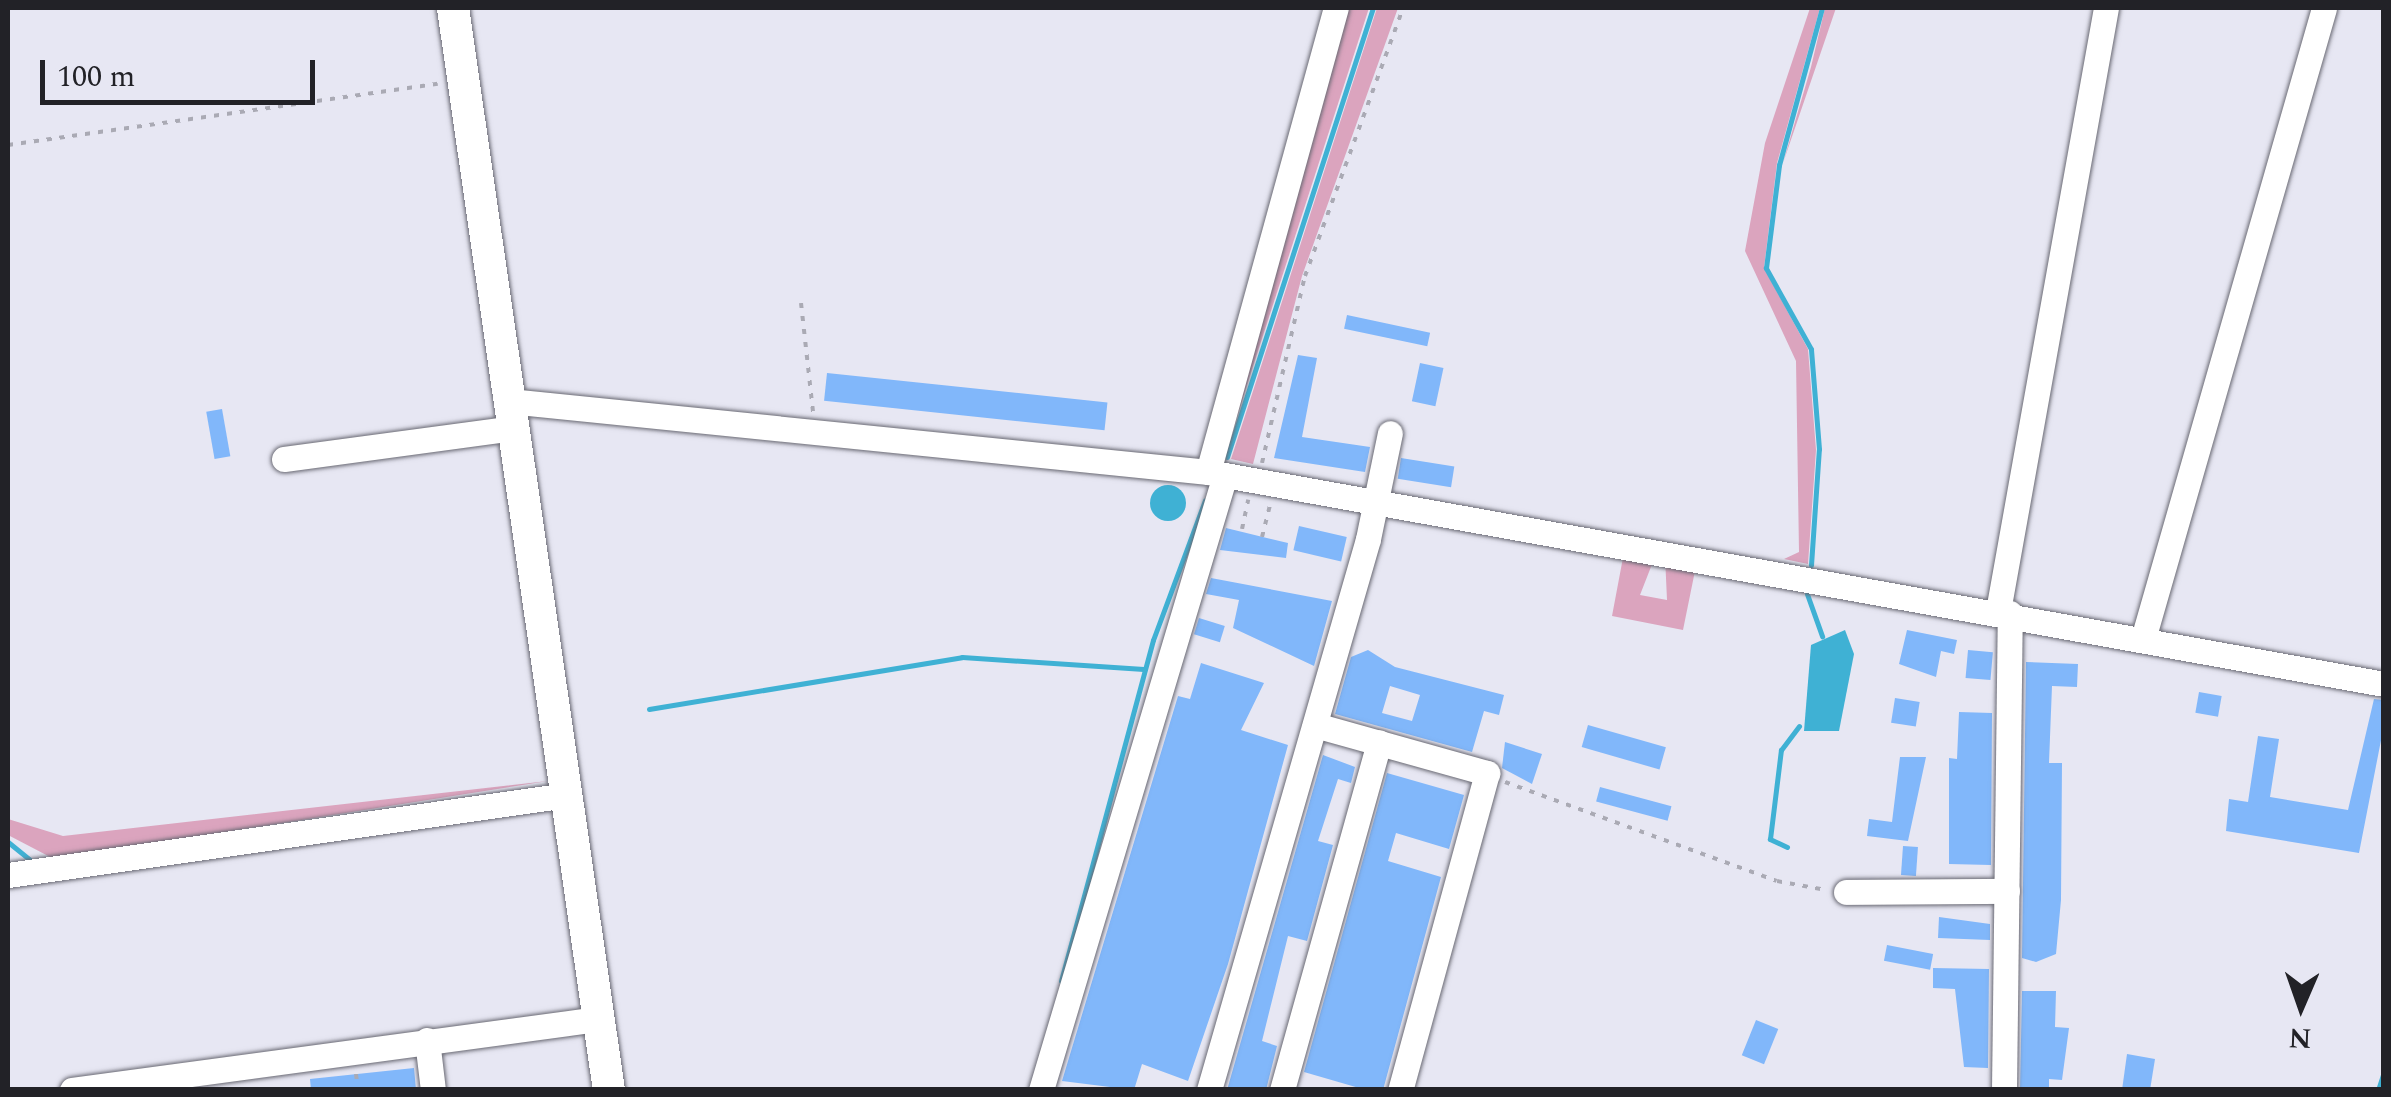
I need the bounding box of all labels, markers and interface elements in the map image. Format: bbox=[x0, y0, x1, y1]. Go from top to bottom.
scale bar bbox=[45, 40, 320, 102]
text: 100 m bbox=[57, 54, 135, 100]
north arrow bbox=[2251, 957, 2351, 1057]
text: N bbox=[2288, 1016, 2312, 1059]

